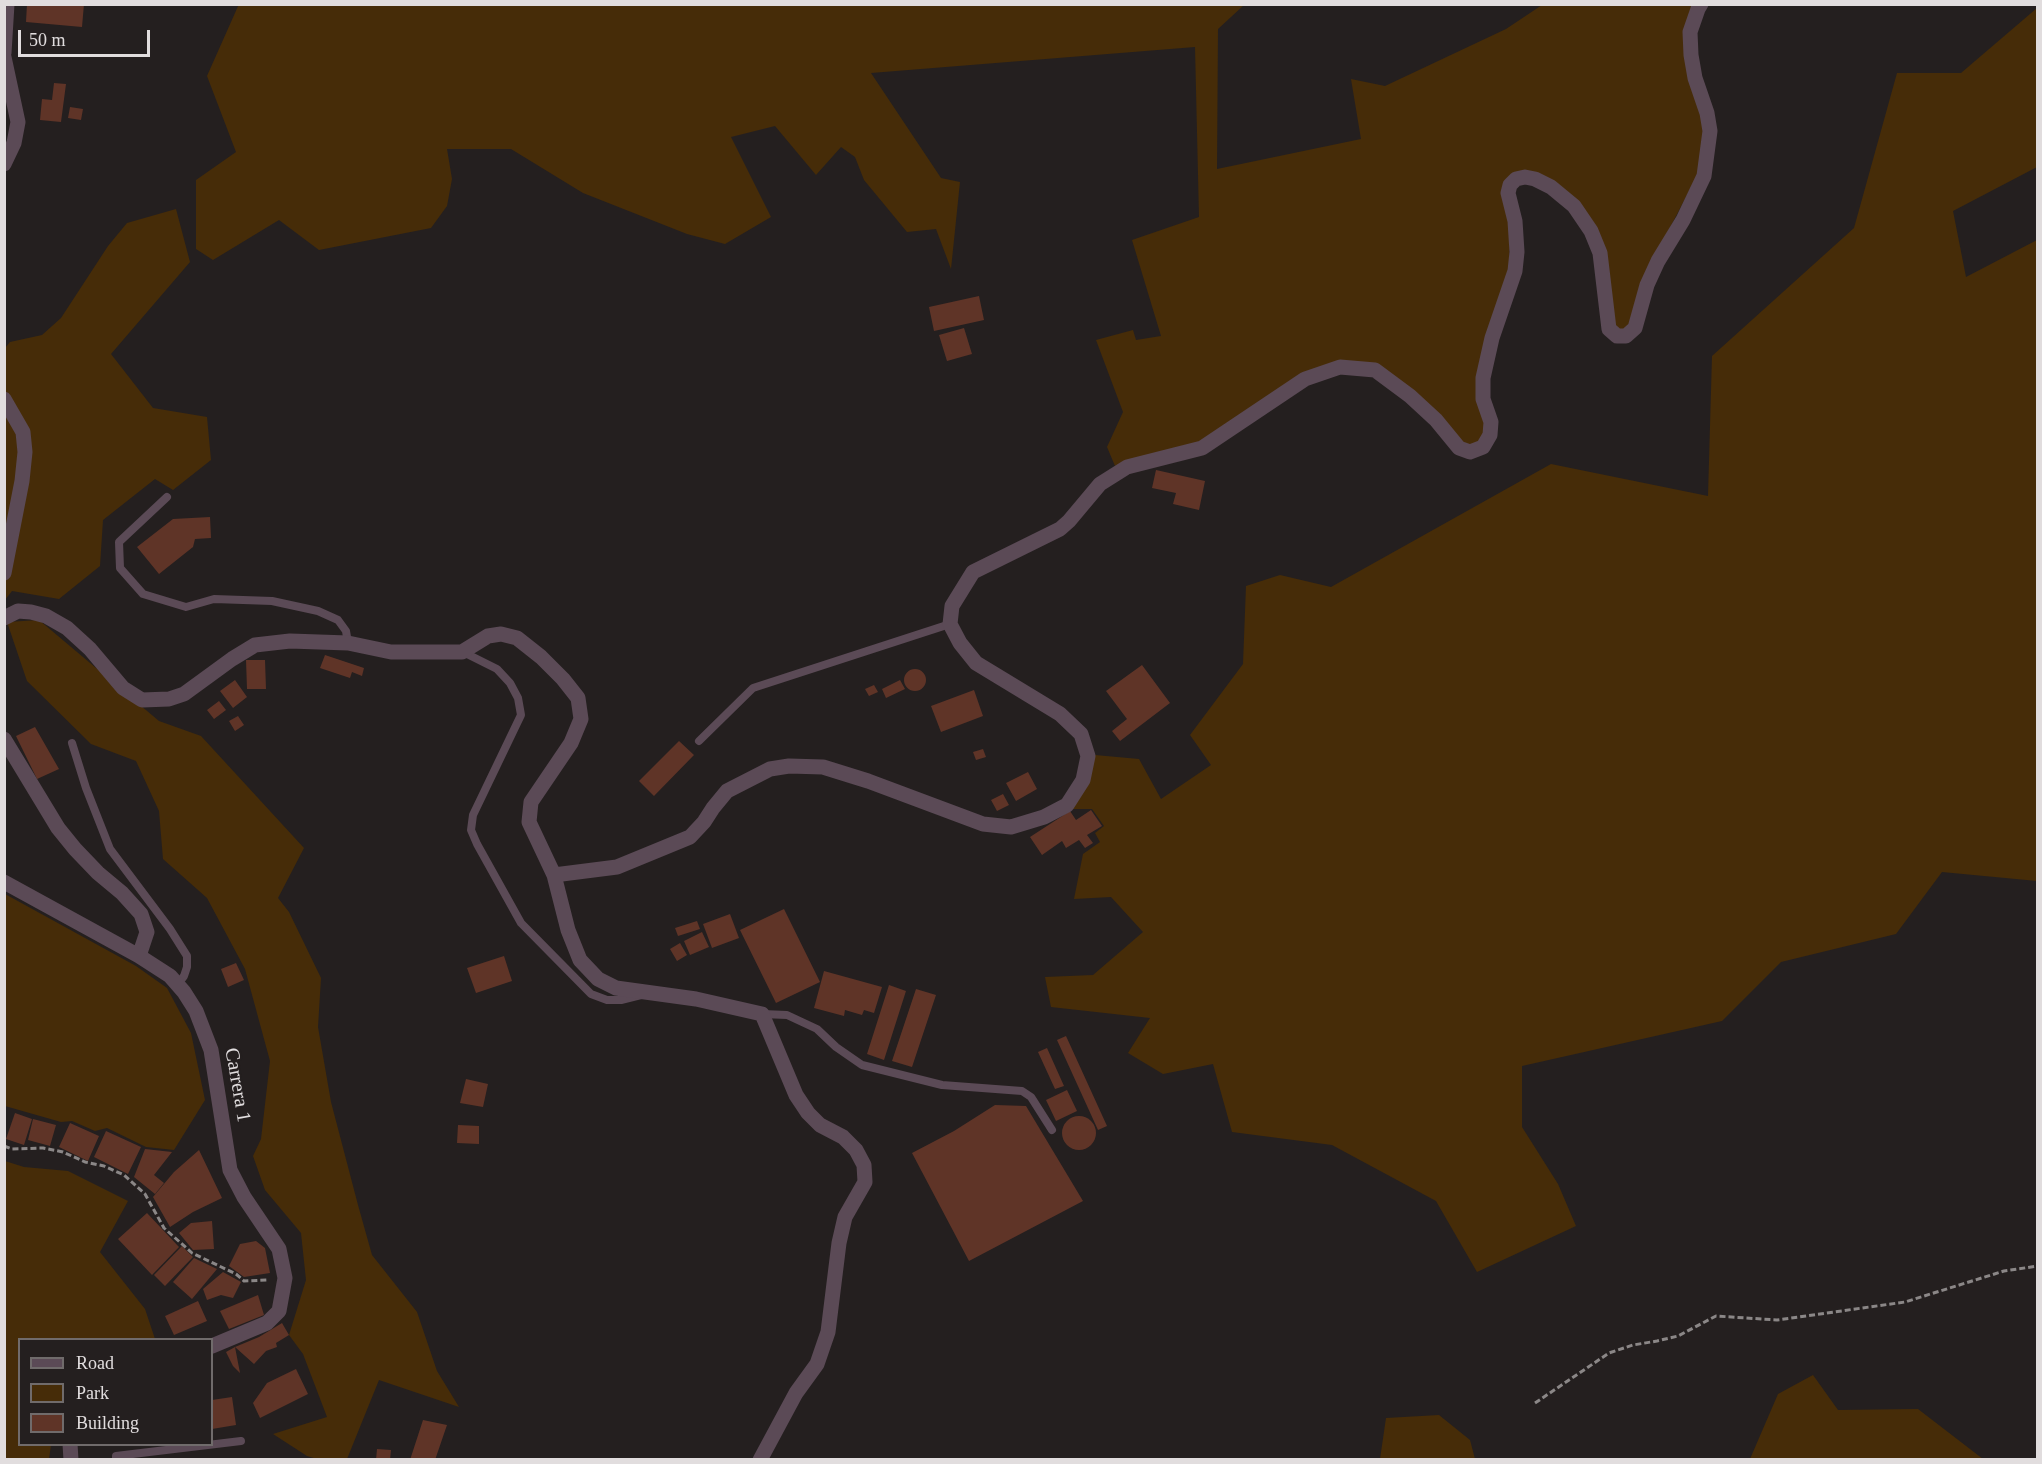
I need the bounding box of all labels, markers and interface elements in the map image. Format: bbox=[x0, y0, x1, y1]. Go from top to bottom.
scale bar bbox=[21, 18, 153, 56]
text: 50 m bbox=[29, 30, 66, 50]
street label: Carrera 1 bbox=[219, 1046, 255, 1124]
legend bbox=[18, 1338, 213, 1446]
text: Road bbox=[76, 1353, 114, 1373]
text: Park bbox=[76, 1383, 109, 1403]
text: Building bbox=[76, 1413, 139, 1433]

